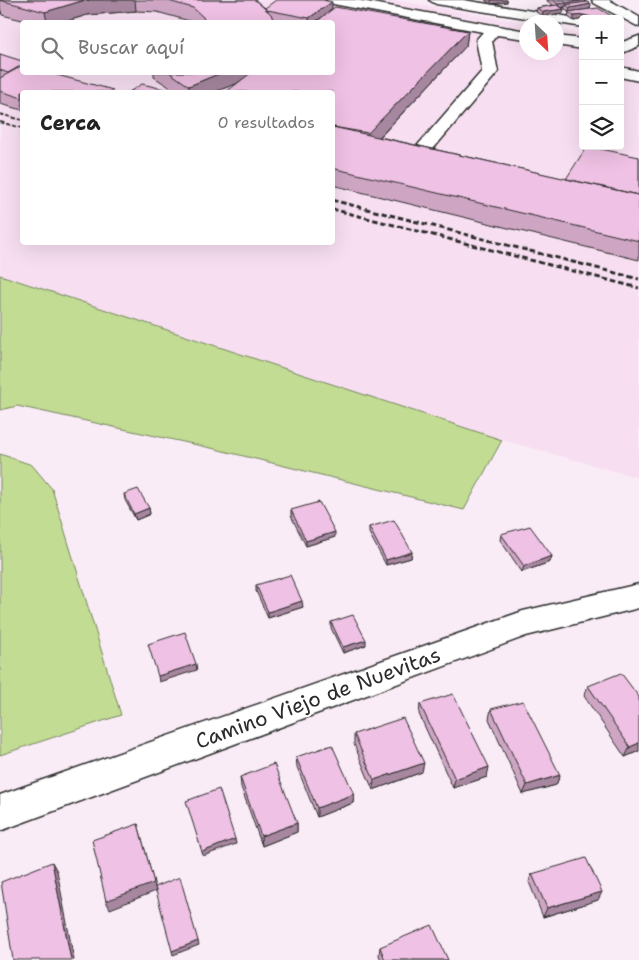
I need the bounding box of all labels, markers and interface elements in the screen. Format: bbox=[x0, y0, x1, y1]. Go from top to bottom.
north arrow bbox=[519, 15, 564, 60]
map controls bbox=[579, 15, 624, 150]
button: + bbox=[579, 15, 624, 60]
search box bbox=[20, 20, 335, 75]
icon: search bbox=[38, 34, 66, 62]
text: Buscar aquí bbox=[78, 35, 184, 60]
button: − bbox=[579, 60, 624, 105]
button: layers bbox=[579, 105, 624, 150]
text: Cerca bbox=[40, 109, 101, 137]
text: 0 resultados bbox=[217, 112, 315, 133]
street label: Camino Viejo de Nuevitas bbox=[191, 641, 445, 755]

